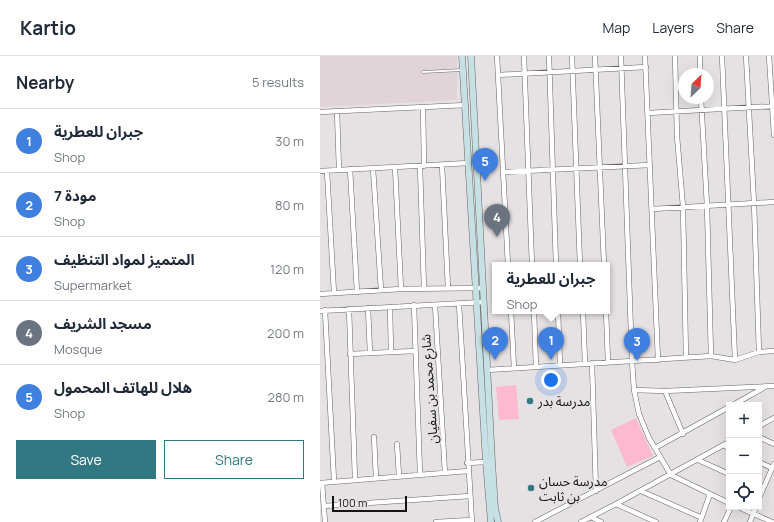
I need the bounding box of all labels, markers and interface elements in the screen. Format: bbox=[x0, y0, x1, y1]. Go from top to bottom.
text: Kartio bbox=[20, 15, 76, 41]
text: Map bbox=[602, 18, 630, 37]
text: Layers bbox=[652, 18, 694, 37]
text: Share bbox=[716, 18, 754, 37]
north arrow bbox=[678, 68, 714, 104]
text: Nearby bbox=[16, 71, 74, 94]
text: 5 results bbox=[252, 73, 304, 91]
text: جبران للعطرية bbox=[54, 121, 143, 142]
text: 1 bbox=[26, 132, 32, 150]
text: 30 m bbox=[275, 132, 304, 150]
text: Shop bbox=[54, 148, 85, 166]
pin: 5 bbox=[472, 148, 498, 181]
text: مودة 7 bbox=[54, 185, 96, 206]
text: 2 bbox=[25, 196, 33, 214]
text: 80 m bbox=[275, 196, 304, 214]
pin: 4 bbox=[484, 204, 510, 237]
text: Shop bbox=[54, 212, 85, 230]
text: المتميز لمواد التنظيف bbox=[54, 249, 195, 270]
text: 3 bbox=[25, 260, 33, 278]
text: 120 m bbox=[270, 260, 304, 278]
popup bbox=[492, 262, 610, 314]
text: جبران للعطرية bbox=[506, 268, 596, 289]
text: Supermarket bbox=[54, 276, 132, 294]
text: Shop bbox=[506, 295, 538, 313]
text: مسجد الشريف bbox=[54, 313, 152, 334]
text: 4 bbox=[25, 324, 33, 342]
text: 200 m bbox=[267, 324, 304, 342]
pin: 2 bbox=[482, 327, 508, 360]
pin: 1 bbox=[538, 327, 564, 360]
pin: 3 bbox=[624, 328, 650, 361]
street label: شارع محمد بن سفيان bbox=[416, 333, 444, 444]
text: Mosque bbox=[54, 340, 102, 358]
your location bbox=[541, 370, 561, 390]
text: هلال للهاتف المحمول bbox=[54, 377, 192, 398]
text: 5 bbox=[25, 388, 33, 406]
text: 280 m bbox=[267, 388, 304, 406]
place label: مدرسة بدر bbox=[537, 392, 591, 410]
marker: مدرسة بدر bbox=[525, 396, 535, 406]
map controls bbox=[726, 402, 762, 510]
button: + bbox=[726, 402, 762, 438]
text: Shop bbox=[54, 404, 85, 422]
button: − bbox=[726, 438, 762, 474]
button: Save bbox=[16, 440, 156, 479]
button: Share bbox=[164, 440, 304, 479]
place label: مدرسة حسان بن ثابت bbox=[539, 472, 608, 505]
button: locate bbox=[726, 474, 762, 510]
marker: مدرسة حسان بن ثابت bbox=[526, 483, 536, 493]
scale bar bbox=[332, 494, 407, 513]
text: 100 m bbox=[338, 495, 367, 510]

